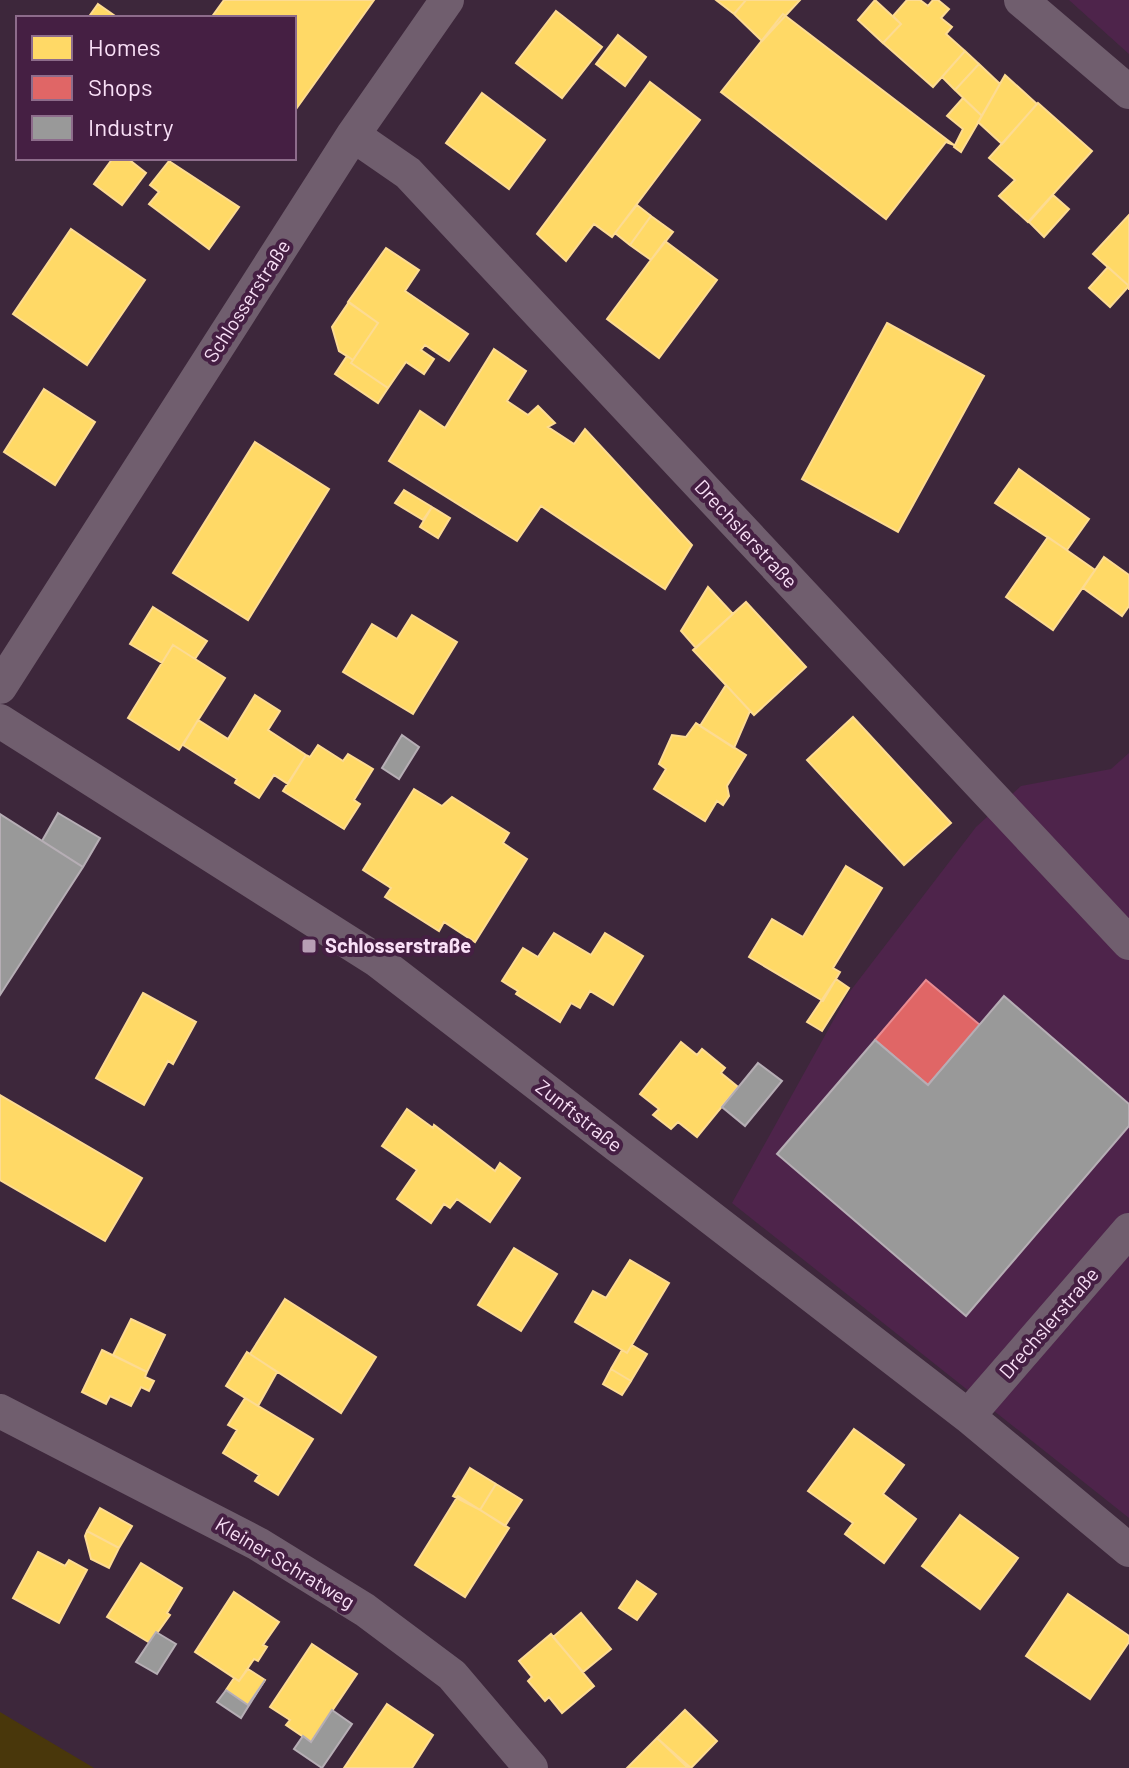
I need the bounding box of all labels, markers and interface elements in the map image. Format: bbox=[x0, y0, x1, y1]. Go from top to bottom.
legend bbox=[16, 16, 296, 160]
text: Homes bbox=[88, 32, 161, 61]
text: Shops bbox=[88, 72, 153, 101]
text: Industry bbox=[88, 112, 174, 141]
street label: Schlosserstraße bbox=[198, 235, 295, 366]
street label: Drechslerstraße bbox=[690, 474, 803, 593]
place label: Schlosserstraße bbox=[325, 933, 471, 957]
marker: Schlosserstraße bbox=[300, 937, 318, 955]
street label: Zunftstraße bbox=[532, 1074, 628, 1156]
street label: Drechslerstraße bbox=[993, 1262, 1103, 1383]
street label: Kleiner Schratweg bbox=[212, 1511, 359, 1613]

